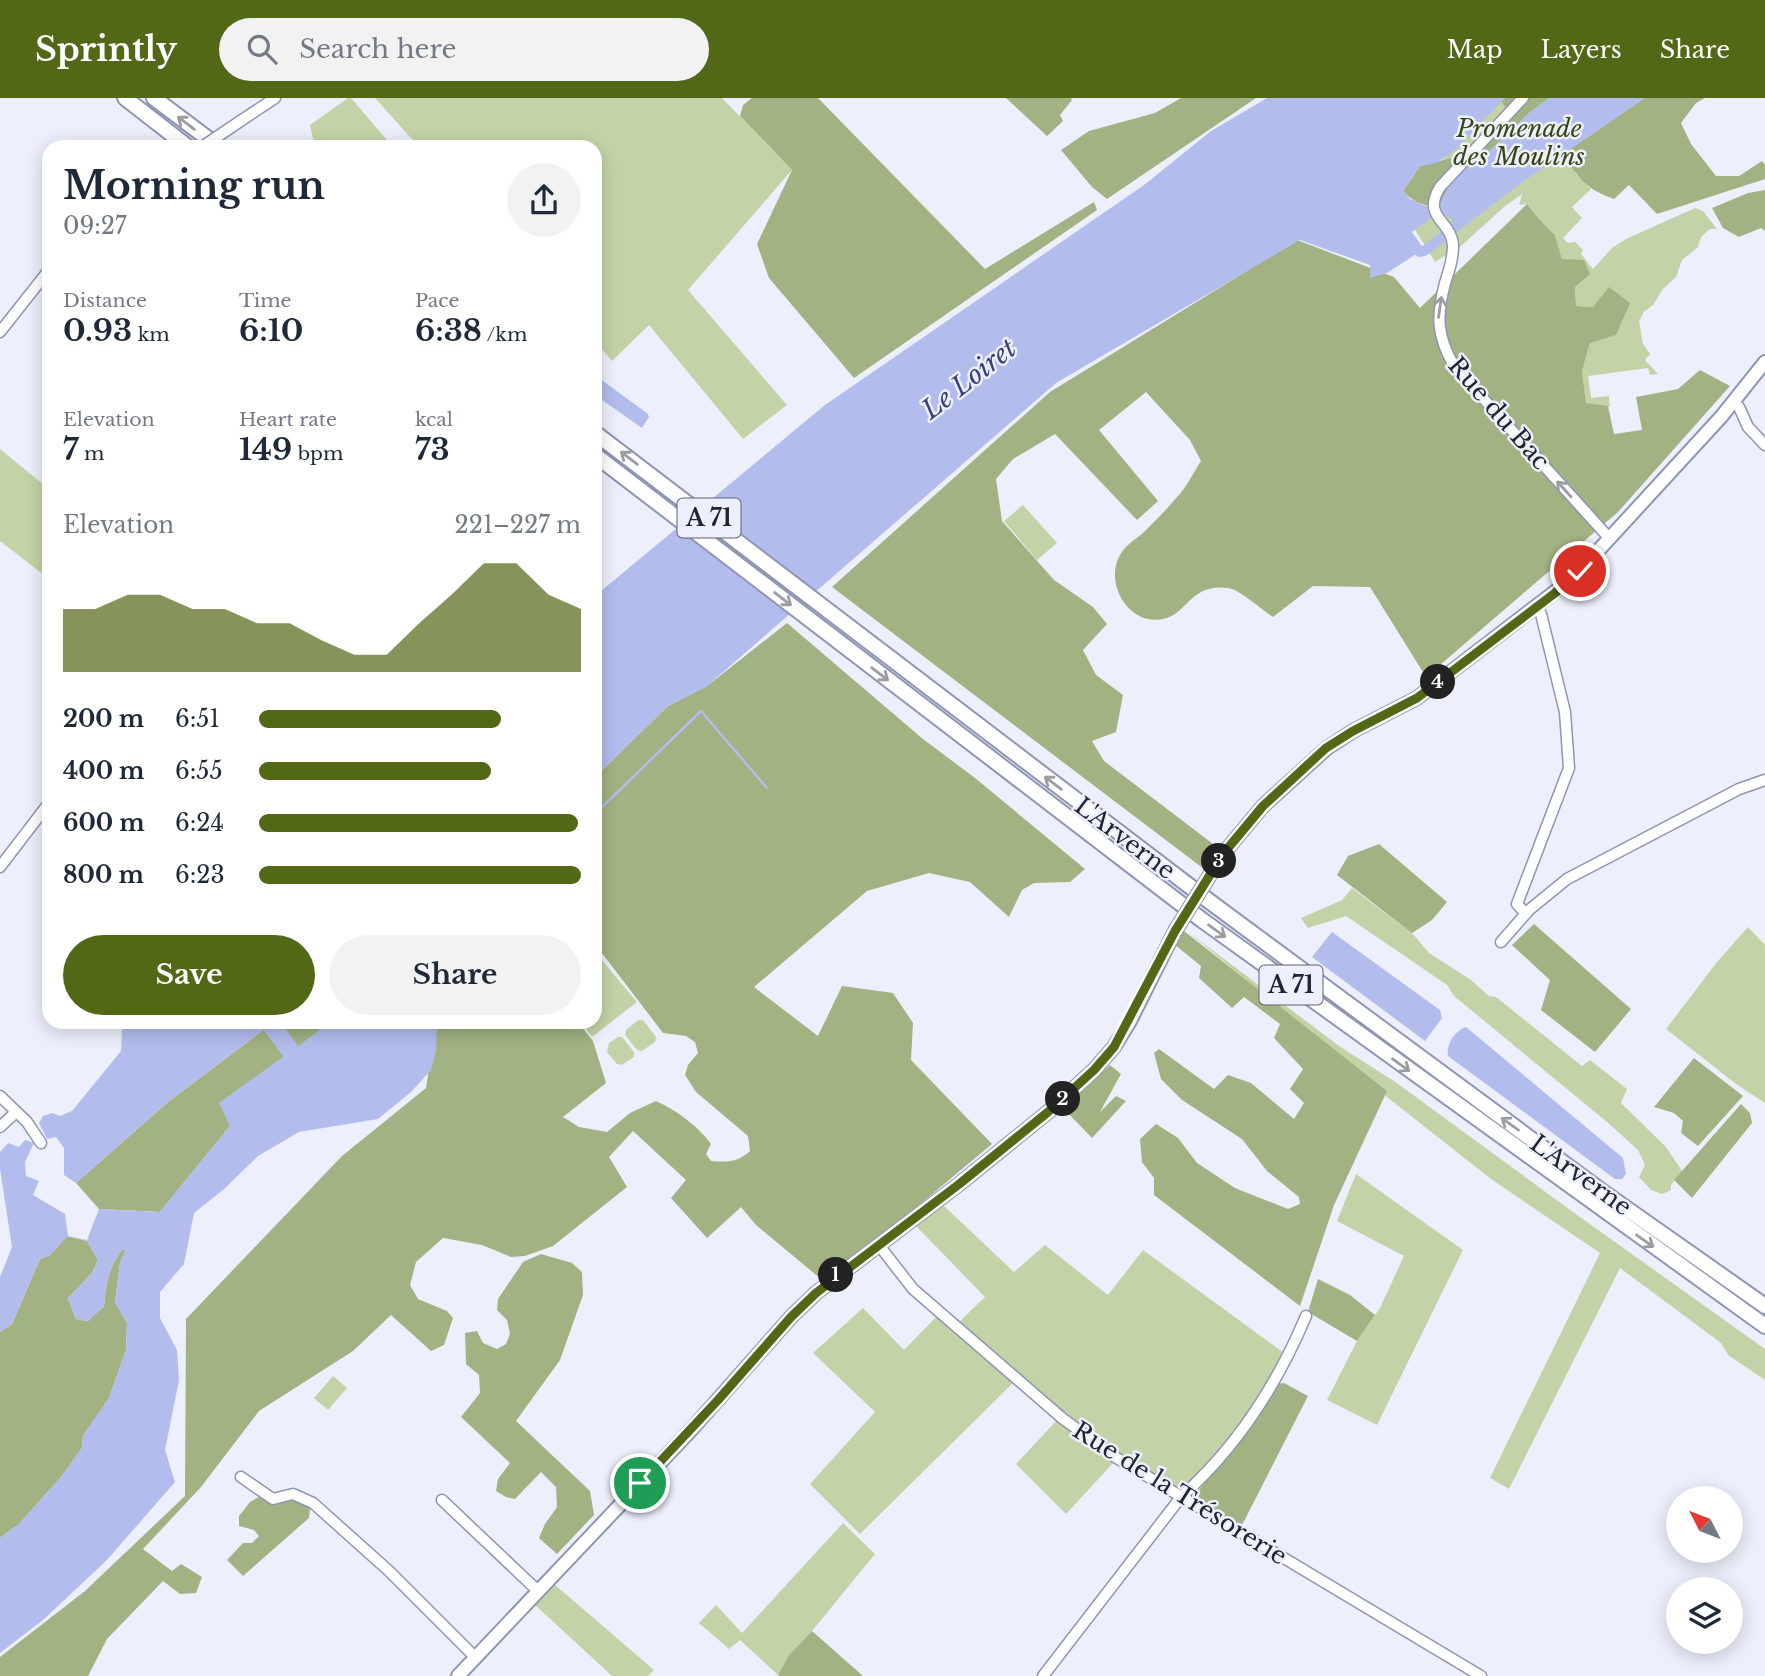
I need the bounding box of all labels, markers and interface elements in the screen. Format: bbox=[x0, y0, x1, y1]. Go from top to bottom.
search box bbox=[219, 18, 709, 81]
text: Sprintly bbox=[35, 29, 177, 70]
icon: search bbox=[243, 30, 281, 68]
text: Search here bbox=[299, 33, 456, 65]
text: Map bbox=[1447, 35, 1503, 64]
text: Layers bbox=[1541, 35, 1622, 64]
text: Share bbox=[1660, 35, 1730, 64]
park label: Promenade des Moulins bbox=[1453, 114, 1585, 171]
one-way arrow bbox=[177, 115, 196, 130]
text: Morning run bbox=[63, 162, 325, 209]
button: share bbox=[507, 163, 581, 237]
text: 09:27 bbox=[63, 212, 126, 240]
text: Distance bbox=[63, 289, 147, 312]
text: Time bbox=[239, 289, 291, 312]
text: Pace bbox=[415, 289, 459, 312]
one-way arrow bbox=[1434, 296, 1447, 319]
text: 0.93 bbox=[63, 312, 132, 349]
text: 6:10 bbox=[239, 312, 303, 349]
text: 6:38 bbox=[415, 312, 482, 349]
text: km bbox=[132, 323, 170, 346]
text: /km bbox=[482, 323, 527, 346]
water label: Le Loiret bbox=[915, 332, 1023, 426]
street label: Rue du Bac bbox=[1442, 351, 1556, 475]
text: Elevation bbox=[63, 408, 155, 431]
text: Heart rate bbox=[239, 408, 337, 431]
text: kcal bbox=[415, 408, 453, 431]
text: 7 bbox=[63, 431, 78, 468]
text: 149 bbox=[239, 431, 292, 468]
text: 73 bbox=[415, 431, 450, 468]
text: m bbox=[78, 442, 104, 465]
text: bpm bbox=[292, 442, 343, 465]
one-way arrow bbox=[620, 451, 639, 465]
one-way arrow bbox=[1556, 480, 1572, 498]
road number: A 71 bbox=[678, 498, 740, 538]
text: Elevation bbox=[63, 511, 174, 539]
text: 221–227 m bbox=[455, 511, 581, 539]
pin bbox=[1550, 541, 1610, 601]
icon: check bbox=[1561, 552, 1599, 590]
one-way arrow bbox=[774, 592, 792, 607]
pin: 4 bbox=[1420, 664, 1456, 700]
one-way arrow bbox=[870, 667, 889, 682]
text: 4 bbox=[1431, 670, 1444, 693]
text: 200 m bbox=[63, 705, 144, 733]
text: 6:51 bbox=[175, 705, 220, 733]
text: 400 m bbox=[63, 757, 145, 785]
text: 6:55 bbox=[175, 757, 222, 785]
one-way arrow bbox=[1043, 776, 1062, 791]
street label: L'Arverne bbox=[1069, 791, 1181, 885]
text: 600 m bbox=[63, 809, 145, 837]
text: 6:24 bbox=[175, 809, 224, 837]
pin: 3 bbox=[1202, 844, 1236, 878]
text: 3 bbox=[1212, 849, 1225, 872]
text: 800 m bbox=[63, 861, 144, 889]
text: 6:23 bbox=[175, 861, 225, 889]
one-way arrow bbox=[1207, 924, 1226, 938]
button: Save bbox=[63, 935, 315, 1015]
button: Share bbox=[329, 935, 581, 1015]
road number: A 71 bbox=[1260, 965, 1322, 1004]
one-way arrow bbox=[1391, 1057, 1410, 1072]
pin: 2 bbox=[1046, 1082, 1080, 1116]
text: 2 bbox=[1056, 1087, 1069, 1110]
one-way arrow bbox=[1501, 1117, 1520, 1131]
street label: L'Arverne bbox=[1525, 1129, 1637, 1221]
one-way arrow bbox=[1635, 1234, 1654, 1248]
pin: 1 bbox=[818, 1258, 854, 1292]
text: 1 bbox=[831, 1263, 840, 1286]
street label: Rue de la Trésorerie bbox=[1068, 1415, 1292, 1571]
pin bbox=[610, 1453, 670, 1513]
icon: arrive bbox=[621, 1464, 659, 1502]
north arrow bbox=[1666, 1486, 1743, 1563]
map controls bbox=[1666, 1486, 1743, 1654]
button: layers bbox=[1666, 1577, 1743, 1654]

